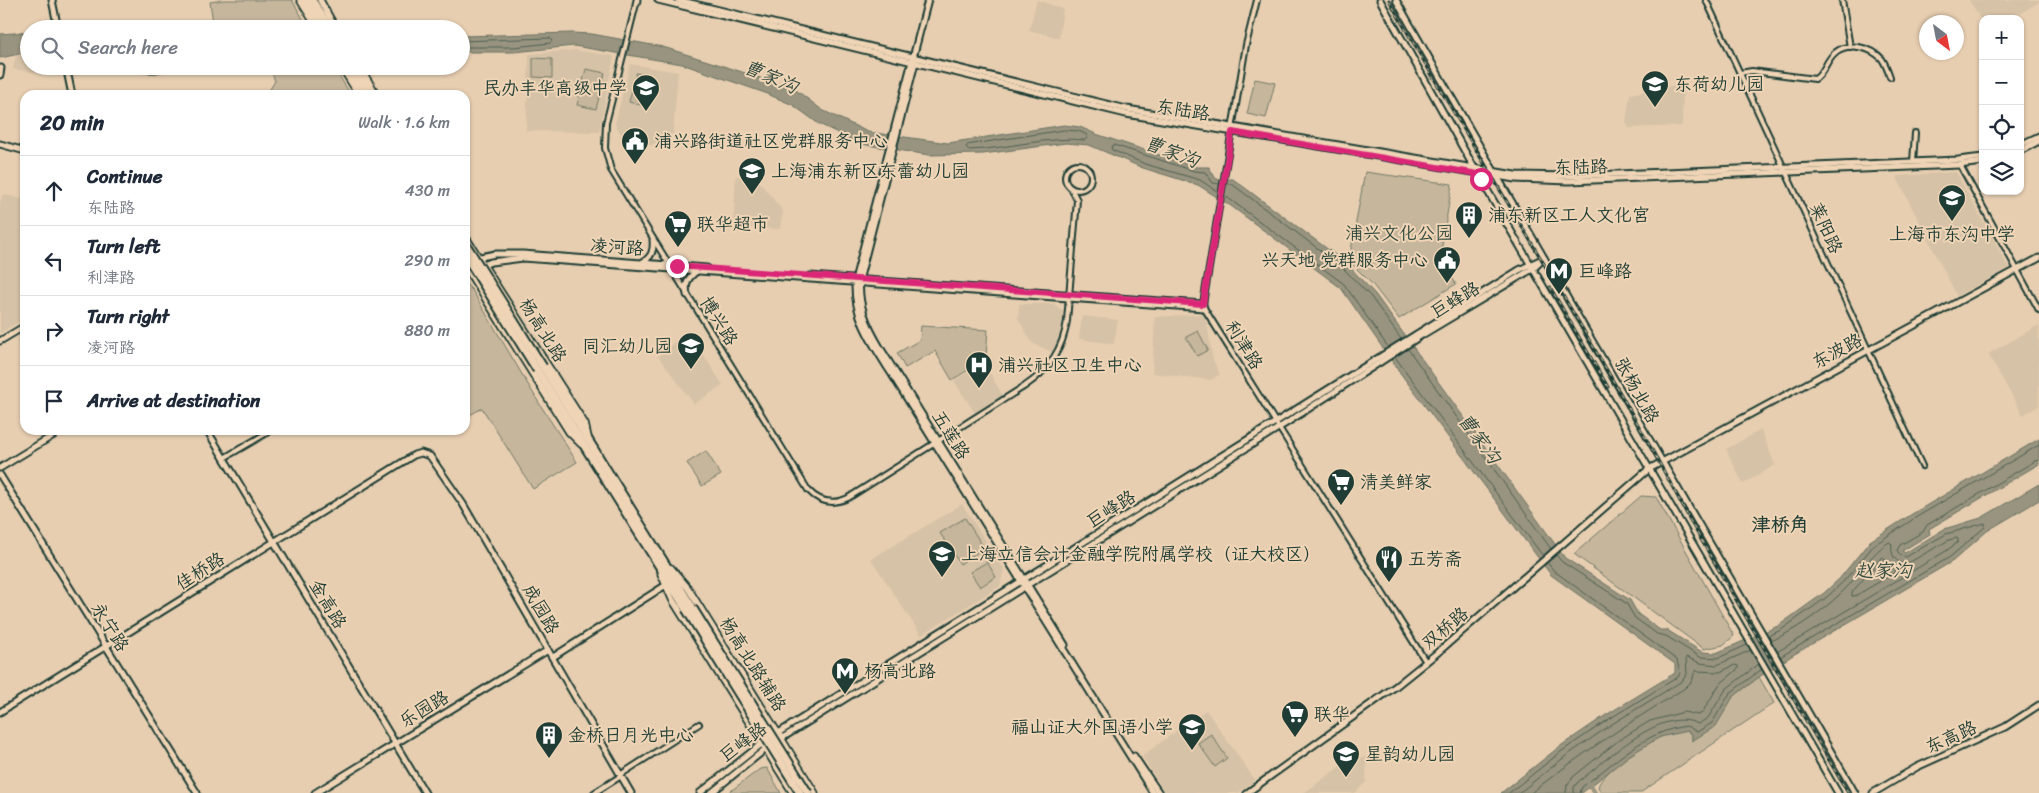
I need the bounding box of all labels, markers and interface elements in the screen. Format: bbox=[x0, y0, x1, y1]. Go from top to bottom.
north arrow bbox=[1919, 15, 1964, 60]
map controls bbox=[1979, 15, 2024, 195]
button: + bbox=[1979, 15, 2024, 60]
search box bbox=[20, 20, 470, 75]
text: Search here bbox=[78, 31, 178, 64]
icon: search bbox=[38, 34, 66, 62]
water label: 曹家沟 bbox=[738, 50, 805, 104]
button: − bbox=[1979, 60, 2024, 105]
place label: 东荷幼儿园 bbox=[1674, 68, 1764, 100]
school or university icon: 东荷幼儿园 bbox=[1640, 69, 1670, 108]
place label: 民办丰华高级中学 bbox=[483, 72, 627, 104]
school or university icon: 民办丰华高级中学 bbox=[631, 73, 661, 112]
street label: 东陆路 bbox=[1154, 90, 1212, 130]
text: 20 min bbox=[40, 104, 104, 142]
button: locate bbox=[1979, 105, 2024, 150]
text: Walk · 1.6 km bbox=[358, 108, 450, 137]
place label: 浦兴路街道社区党群服务中心 bbox=[654, 125, 888, 157]
public building icon: 浦兴路街道社区党群服务中心 bbox=[620, 126, 650, 165]
water label: 曹家沟 bbox=[1139, 126, 1206, 178]
button: layers bbox=[1979, 150, 2024, 195]
street label: 东陆路 bbox=[1554, 151, 1608, 183]
place label: 上海浦东新区东蕾幼儿园 bbox=[771, 155, 969, 187]
school or university icon: 上海浦东新区东蕾幼儿园 bbox=[737, 156, 767, 195]
text: Continue bbox=[87, 160, 163, 193]
route start bbox=[1470, 168, 1493, 191]
text: 430 m bbox=[405, 176, 450, 205]
icon: ahead bbox=[40, 177, 68, 205]
school or university icon: 上海市东沟中学 bbox=[1937, 183, 1967, 222]
text: 东陆路 bbox=[87, 193, 135, 222]
street label: 莱阳路 bbox=[1800, 197, 1852, 259]
place label: 浦东新区工人文化宫 bbox=[1488, 199, 1650, 231]
building icon: 浦东新区工人文化宫 bbox=[1454, 200, 1484, 239]
place label: 联华超市 bbox=[697, 208, 769, 240]
supermarket icon: 联华超市 bbox=[663, 209, 693, 248]
park label: 浦兴文化公园 bbox=[1345, 217, 1453, 249]
place label: 上海市东沟中学 bbox=[1889, 218, 2015, 250]
street label: 凌河路 bbox=[589, 229, 645, 265]
text: Turn left bbox=[87, 230, 160, 263]
place label: 兴天地 党群服务中心 bbox=[1261, 244, 1428, 276]
public building icon: 兴天地 党群服务中心 bbox=[1432, 245, 1462, 284]
text: 290 m bbox=[404, 246, 450, 275]
icon: left bbox=[40, 247, 68, 275]
route end bbox=[666, 255, 689, 278]
place label: 巨峰路 bbox=[1578, 255, 1632, 287]
metro station icon: 巨峰路 bbox=[1544, 256, 1574, 295]
text: 利津路 bbox=[87, 263, 135, 292]
street label: 巨蜂路 bbox=[1424, 272, 1486, 328]
street label: 博兴路 bbox=[691, 290, 747, 352]
street label: 杨高北路 bbox=[510, 291, 576, 369]
text: Turn right bbox=[87, 300, 169, 333]
street label: 利津路 bbox=[1216, 314, 1272, 376]
text: 880 m bbox=[404, 316, 450, 345]
icon: right bbox=[40, 317, 68, 345]
street label: 东波路 bbox=[1806, 324, 1868, 378]
place label: 同汇幼儿园 bbox=[582, 330, 672, 362]
school or university icon: 同汇幼儿园 bbox=[676, 331, 706, 370]
text: 凌河路 bbox=[87, 333, 135, 362]
place label: 浦兴社区卫生中心 bbox=[998, 349, 1142, 381]
hospital icon: 浦兴社区卫生中心 bbox=[964, 350, 994, 389]
street label: 张杨北路 bbox=[1606, 351, 1668, 429]
text: Arrive at destination bbox=[87, 384, 260, 417]
icon: arrive bbox=[40, 387, 68, 415]
street label: 五莲路 bbox=[923, 404, 979, 466]
water label: 曹家沟 bbox=[1449, 406, 1511, 473]
place label: 清美鲜家 bbox=[1360, 466, 1432, 498]
supermarket icon: 清美鲜家 bbox=[1326, 467, 1356, 506]
street label: 巨峰路 bbox=[1080, 481, 1142, 537]
district label: 津桥角 bbox=[1751, 508, 1809, 541]
place label: 上海立信会计金融学院附属学校（证大校区） bbox=[961, 538, 1321, 570]
school or university icon: 上海立信会计金融学院附属学校（证大校区） bbox=[927, 539, 957, 578]
street label: 佳桥路 bbox=[169, 543, 231, 599]
place label: 五芳斋 bbox=[1408, 543, 1462, 575]
restaurant icon: 五芳斋 bbox=[1374, 544, 1404, 583]
water label: 赵家沟 bbox=[1854, 554, 1913, 587]
street label: 金高路 bbox=[300, 573, 356, 635]
street label: 成园路 bbox=[514, 578, 568, 640]
street label: 永宁路 bbox=[82, 596, 138, 658]
street label: 双桥路 bbox=[1414, 598, 1476, 658]
street label: 杨高北路辅路 bbox=[711, 610, 795, 718]
place label: 杨高北路 bbox=[864, 655, 936, 687]
metro station icon: 杨高北路 bbox=[830, 656, 860, 695]
street label: 乐园路 bbox=[393, 681, 455, 737]
place label: 联华 bbox=[1314, 698, 1350, 730]
supermarket icon: 联华 bbox=[1280, 699, 1310, 738]
place label: 福山证大外国语小学 bbox=[1011, 711, 1173, 743]
street label: 东高路 bbox=[1920, 711, 1982, 763]
school or university icon: 福山证大外国语小学 bbox=[1177, 712, 1207, 751]
street label: 巨峰路 bbox=[712, 713, 774, 771]
place label: 金桥日月光中心 bbox=[568, 719, 694, 751]
building icon: 金桥日月光中心 bbox=[534, 720, 564, 759]
place label: 星韵幼儿园 bbox=[1365, 738, 1455, 770]
school or university icon: 星韵幼儿园 bbox=[1331, 739, 1361, 778]

